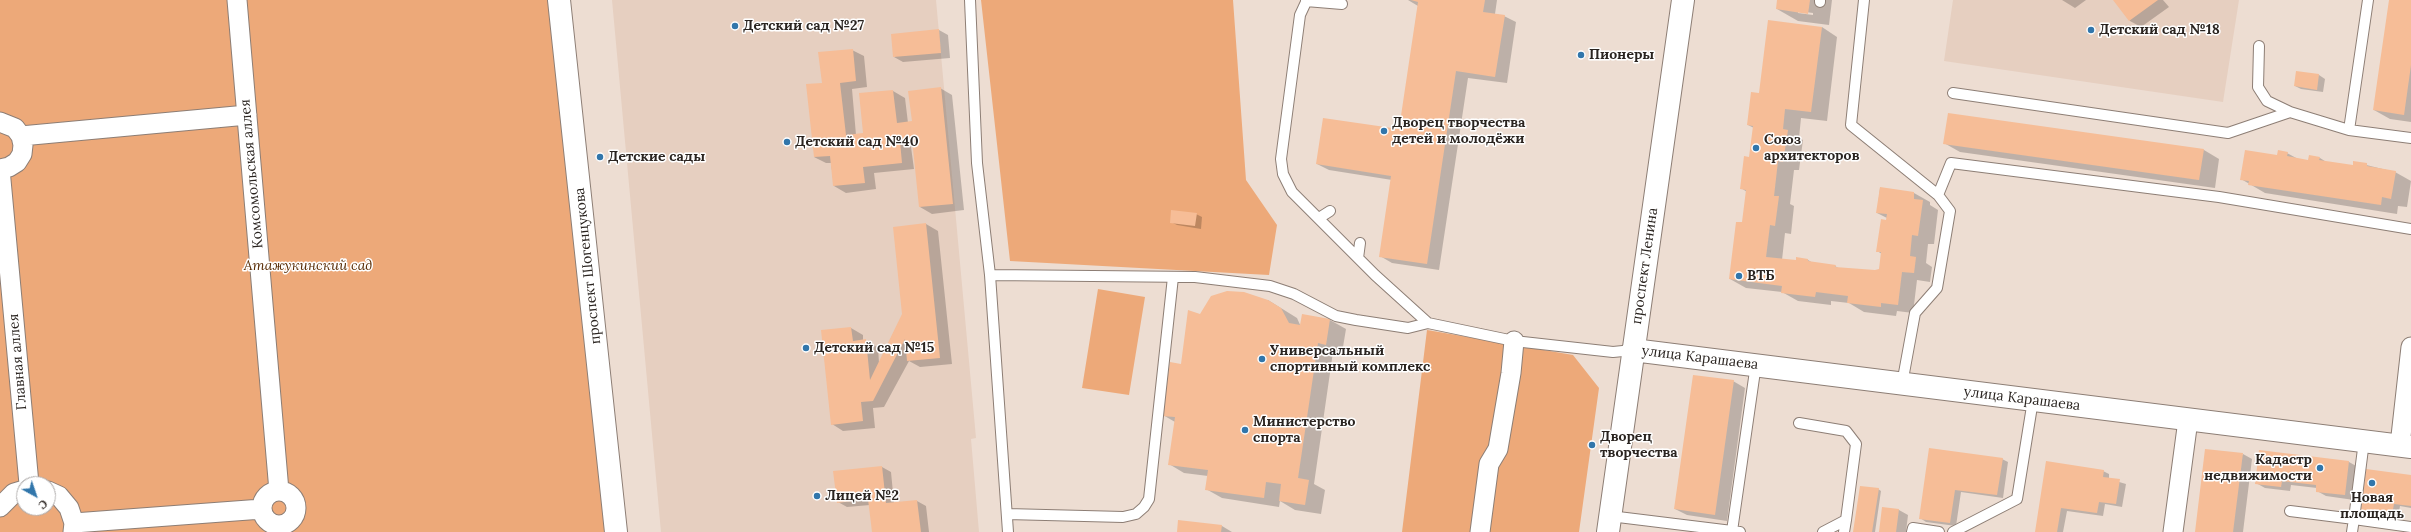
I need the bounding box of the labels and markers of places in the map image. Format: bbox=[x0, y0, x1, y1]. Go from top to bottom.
place label: Детский сад №27 bbox=[743, 18, 864, 34]
marker: Детский сад №27 bbox=[730, 21, 740, 31]
place label: Детский сад №18 bbox=[2099, 22, 2220, 38]
marker: Детский сад №18 bbox=[2086, 25, 2096, 35]
place label: Пионеры bbox=[1589, 47, 1654, 63]
marker: Пионеры bbox=[1576, 50, 1586, 60]
place label: Дворец творчества детей и молодёжи bbox=[1392, 115, 1525, 148]
marker: Дворец творчества детей и молодёжи bbox=[1379, 126, 1389, 136]
place label: Союз архитекторов bbox=[1764, 132, 1859, 164]
place label: Детский сад №40 bbox=[795, 134, 919, 150]
marker: Детский сад №40 bbox=[782, 137, 792, 147]
marker: Союз архитекторов bbox=[1751, 143, 1761, 153]
place label: Детские сады bbox=[608, 149, 705, 165]
marker: Детские сады bbox=[595, 152, 605, 162]
place label: ВТБ bbox=[1747, 268, 1775, 284]
marker: ВТБ bbox=[1734, 271, 1744, 281]
place label: Детский сад №15 bbox=[814, 340, 934, 356]
marker: Детский сад №15 bbox=[801, 343, 811, 353]
place label: Универсальный спортивный комплекс bbox=[1270, 343, 1430, 376]
marker: Универсальный спортивный комплекс bbox=[1257, 354, 1267, 364]
place label: Министерство спорта bbox=[1253, 414, 1355, 446]
marker: Министерство спорта bbox=[1240, 425, 1250, 435]
place label: Дворец творчества bbox=[1600, 429, 1678, 462]
marker: Дворец творчества bbox=[1587, 440, 1597, 450]
place label: Кадастр недвижимости bbox=[2204, 452, 2312, 484]
marker: Кадастр недвижимости bbox=[2315, 463, 2325, 473]
marker: Новая площадь bbox=[2367, 478, 2377, 488]
place label: Лицей №2 bbox=[825, 488, 899, 504]
place label: Новая площадь bbox=[2340, 490, 2404, 522]
marker: Лицей №2 bbox=[812, 491, 822, 501]

